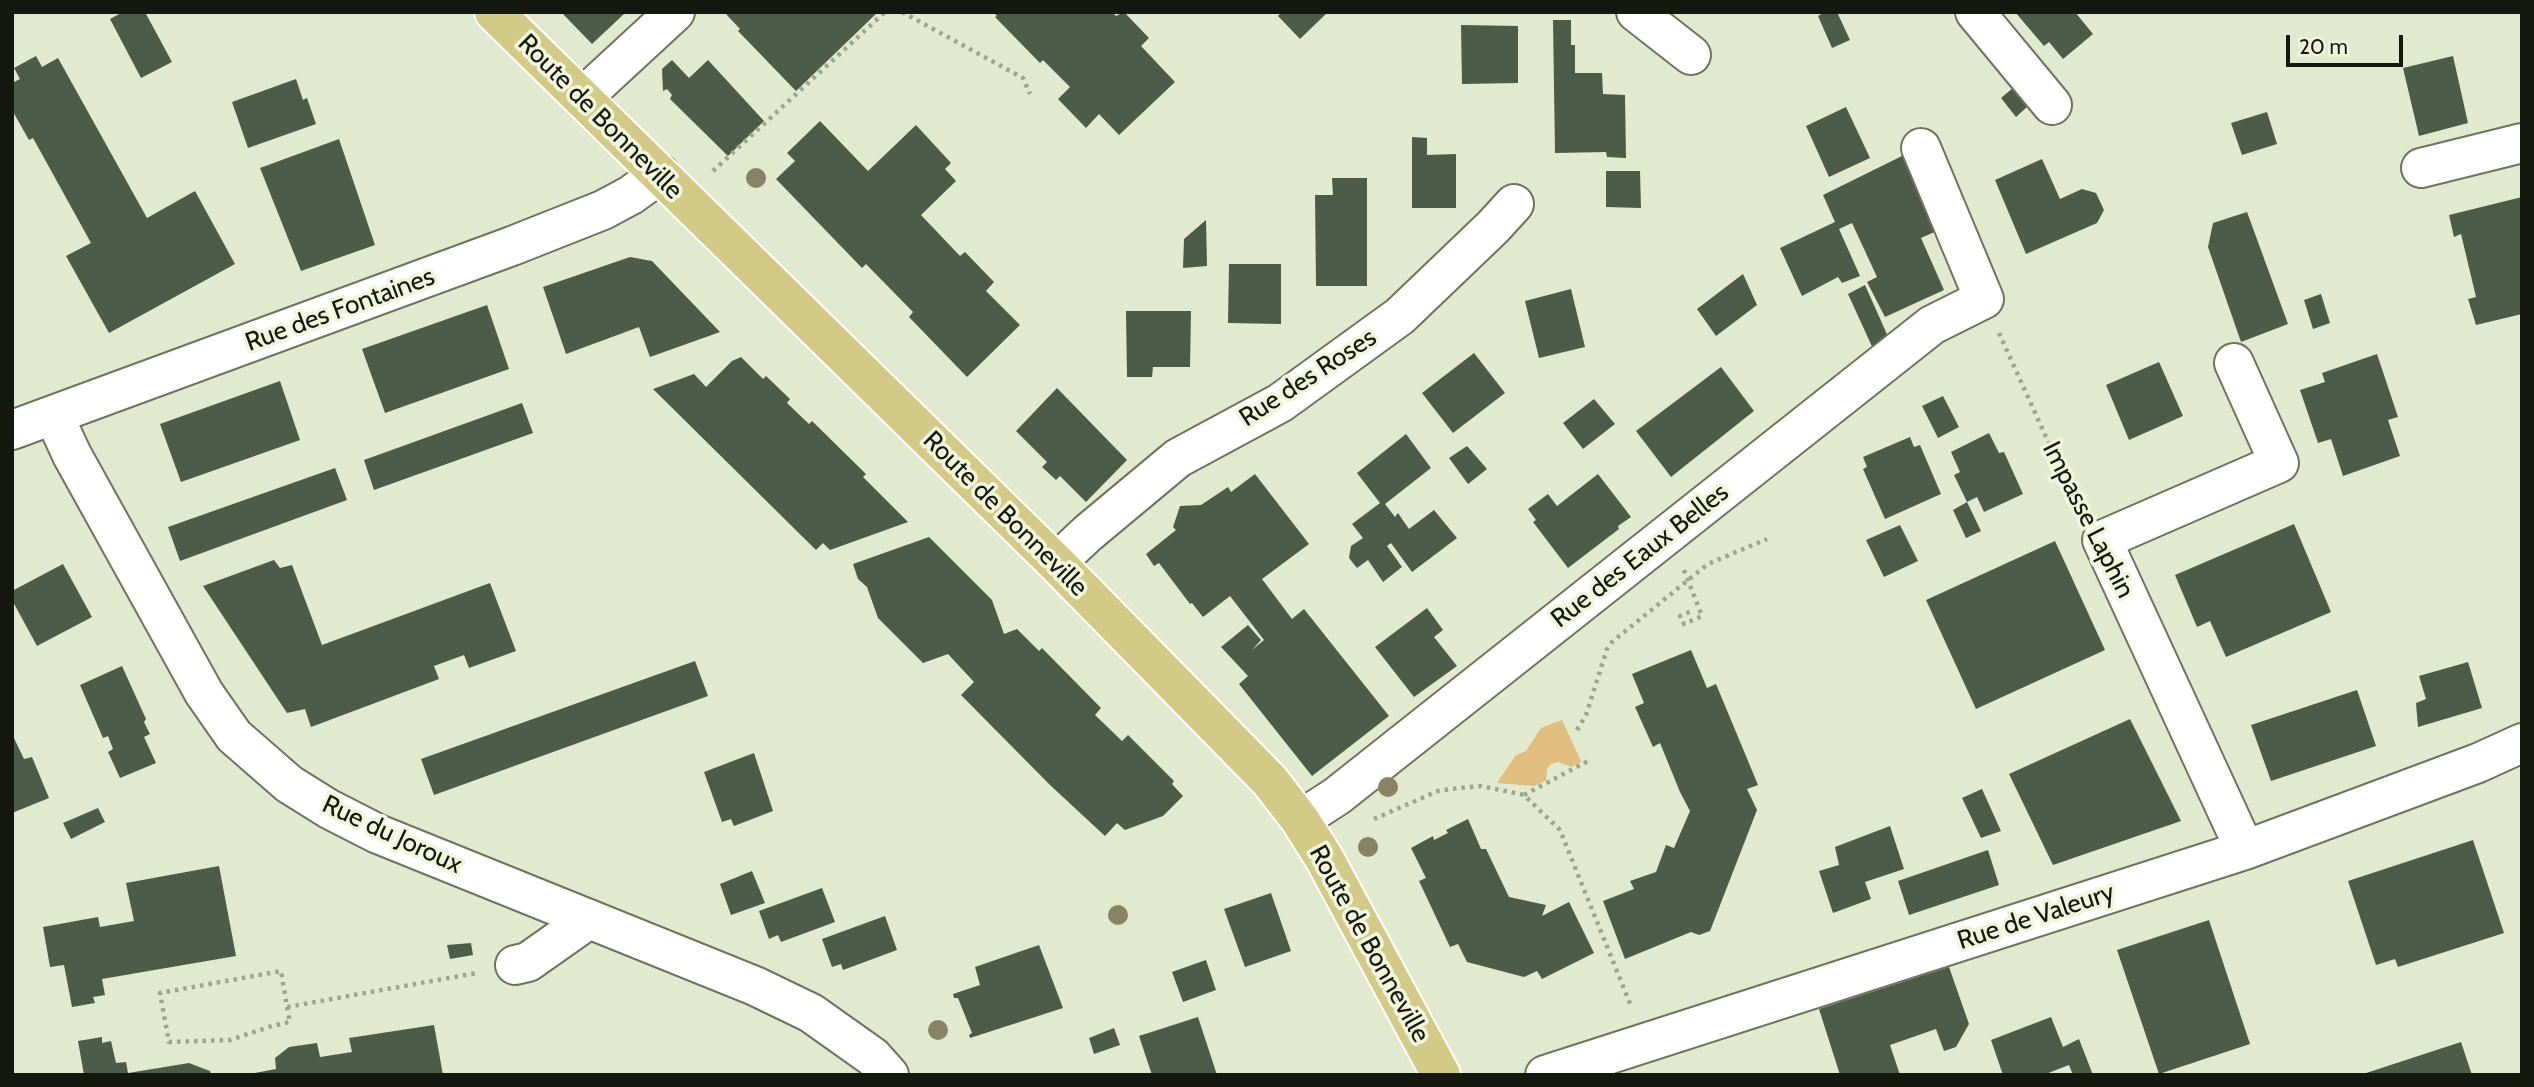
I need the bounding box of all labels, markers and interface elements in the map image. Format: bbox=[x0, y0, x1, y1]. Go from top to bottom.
scale bar bbox=[2289, 21, 2406, 65]
street label: Route de Bonneville bbox=[511, 28, 689, 206]
text: 20 m bbox=[2299, 34, 2348, 59]
street label: Rue des Fontaines bbox=[241, 261, 439, 359]
street label: Rue des Roses bbox=[1234, 322, 1382, 434]
street label: Route de Bonneville bbox=[916, 425, 1094, 603]
street label: Impasse Laphin bbox=[2035, 437, 2141, 603]
street label: Rue des Eaux Belles bbox=[1545, 477, 1735, 635]
street label: Rue du Joroux bbox=[317, 789, 467, 881]
street label: Route de Bonneville bbox=[1302, 840, 1436, 1048]
street label: Rue de Valeury bbox=[1954, 877, 2118, 957]

